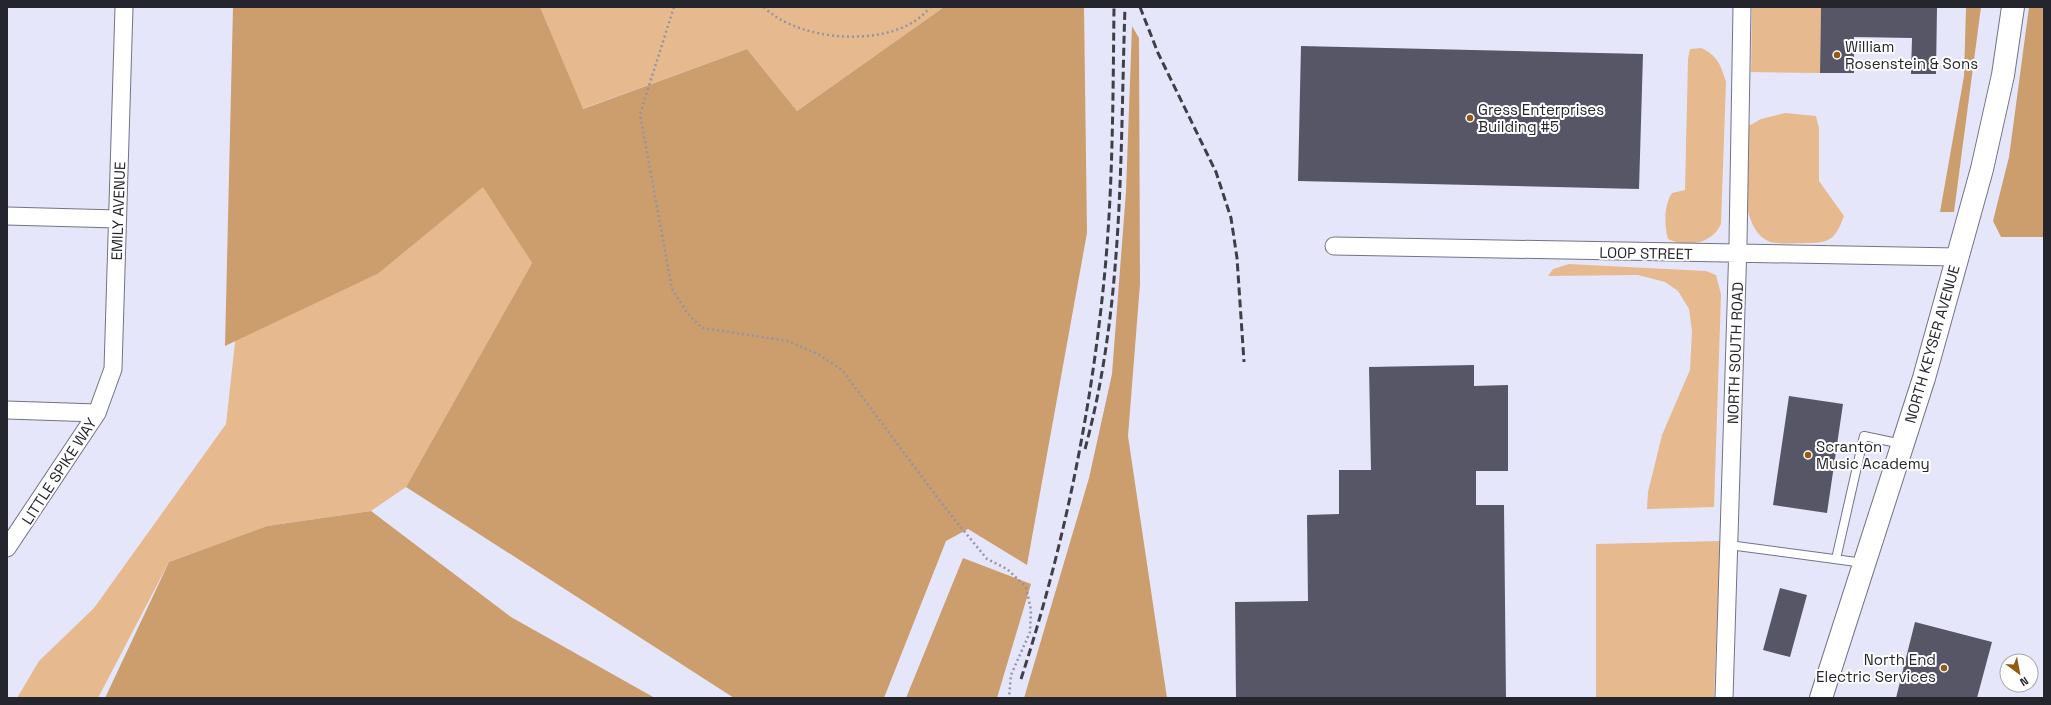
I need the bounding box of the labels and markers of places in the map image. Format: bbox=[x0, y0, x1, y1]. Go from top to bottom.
place label: William Rosenstein & Sons bbox=[1845, 37, 1978, 73]
marker: William Rosenstein & Sons bbox=[1832, 50, 1842, 60]
place label: Gress Enterprises Building #5 bbox=[1478, 100, 1604, 136]
marker: Gress Enterprises Building #5 bbox=[1465, 113, 1475, 123]
place label: Scranton Music Academy bbox=[1816, 437, 1930, 473]
marker: Scranton Music Academy bbox=[1803, 450, 1813, 460]
place label: North End Electric Services bbox=[1816, 650, 1936, 686]
marker: North End Electric Services bbox=[1939, 663, 1949, 673]

